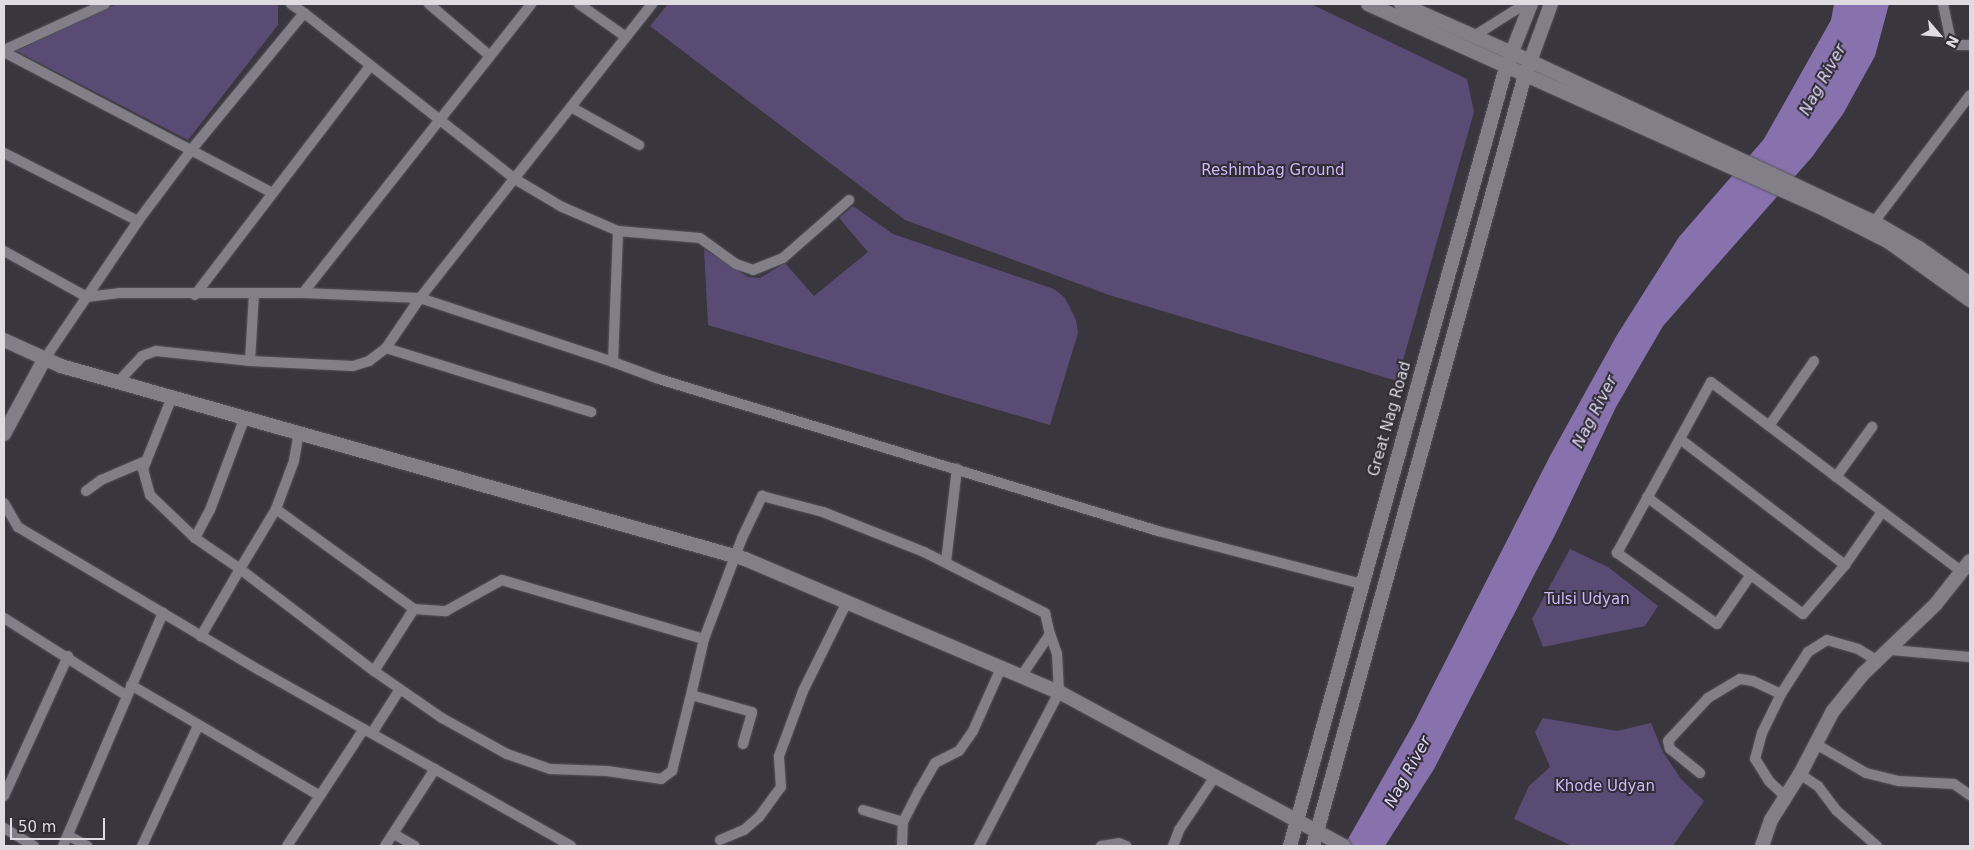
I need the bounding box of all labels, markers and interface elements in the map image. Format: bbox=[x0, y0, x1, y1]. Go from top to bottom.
north arrow bbox=[1914, 10, 1964, 60]
text: N bbox=[1943, 33, 1962, 51]
water label: Nag River bbox=[1796, 41, 1850, 119]
park label: Reshimbag Ground bbox=[1201, 162, 1345, 180]
street label: Great Nag Road bbox=[1365, 359, 1415, 479]
water label: Nag River bbox=[1569, 373, 1621, 451]
park label: Tulsi Udyan bbox=[1544, 591, 1630, 609]
water label: Nag River bbox=[1381, 733, 1435, 811]
park label: Khode Udyan bbox=[1555, 778, 1655, 796]
scale bar bbox=[12, 808, 108, 840]
text: 50 m bbox=[18, 818, 56, 836]

